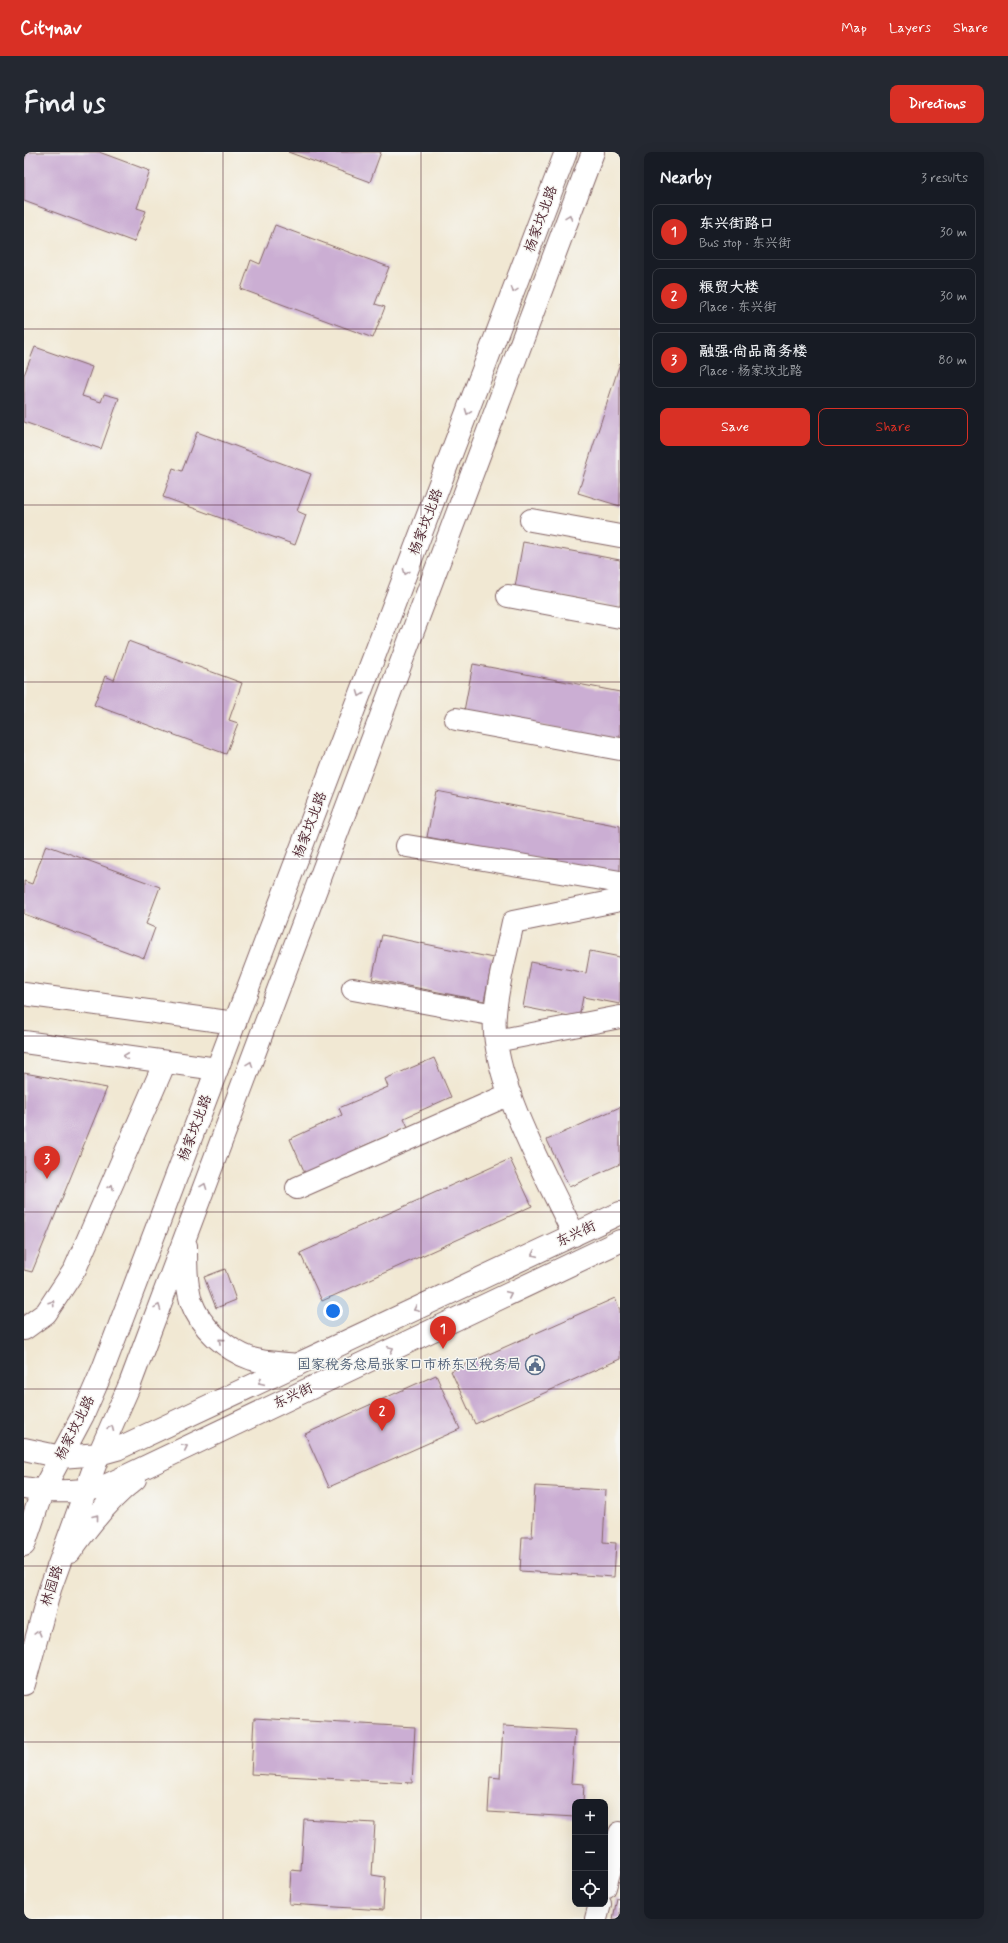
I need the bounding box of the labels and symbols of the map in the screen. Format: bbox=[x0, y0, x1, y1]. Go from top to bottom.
street label: 杨家坟北路 bbox=[521, 183, 561, 255]
one-way arrow bbox=[564, 214, 572, 221]
one-way arrow bbox=[510, 287, 518, 294]
one-way arrow bbox=[464, 408, 472, 415]
street label: 杨家坟北路 bbox=[405, 486, 447, 558]
one-way arrow bbox=[403, 569, 411, 576]
one-way arrow bbox=[357, 690, 365, 697]
street label: 杨家坟北路 bbox=[289, 789, 331, 861]
one-way arrow bbox=[123, 1052, 129, 1061]
one-way arrow bbox=[245, 1061, 254, 1068]
street label: 杨家坟北路 bbox=[174, 1092, 216, 1164]
pin: 3 bbox=[34, 1146, 60, 1179]
one-way arrow bbox=[200, 1182, 208, 1189]
one-way arrow bbox=[106, 1184, 114, 1191]
street label: 东兴街 bbox=[553, 1217, 599, 1251]
one-way arrow bbox=[531, 1249, 538, 1257]
one-way arrow bbox=[504, 1291, 512, 1299]
one-way arrow bbox=[47, 1300, 55, 1307]
your location bbox=[323, 1301, 343, 1321]
one-way arrow bbox=[154, 1304, 162, 1311]
one-way arrow bbox=[413, 1304, 421, 1312]
pin: 1 bbox=[430, 1316, 456, 1349]
one-way arrow bbox=[219, 1339, 226, 1346]
one-way arrow bbox=[387, 1346, 395, 1354]
public building icon: 国家税务总局张家口市桥东区税务局 bbox=[524, 1354, 546, 1376]
place label: 国家税务总局张家口市桥东区税务局 bbox=[297, 1356, 521, 1374]
one-way arrow bbox=[257, 1377, 265, 1385]
street label: 东兴街 bbox=[270, 1379, 316, 1413]
street label: 杨家坟北路 bbox=[51, 1393, 99, 1463]
pin: 2 bbox=[369, 1398, 395, 1431]
one-way arrow bbox=[106, 1425, 114, 1432]
one-way arrow bbox=[181, 1444, 189, 1452]
one-way arrow bbox=[92, 1515, 99, 1522]
street label: 林园路 bbox=[37, 1563, 67, 1609]
one-way arrow bbox=[33, 1630, 42, 1637]

